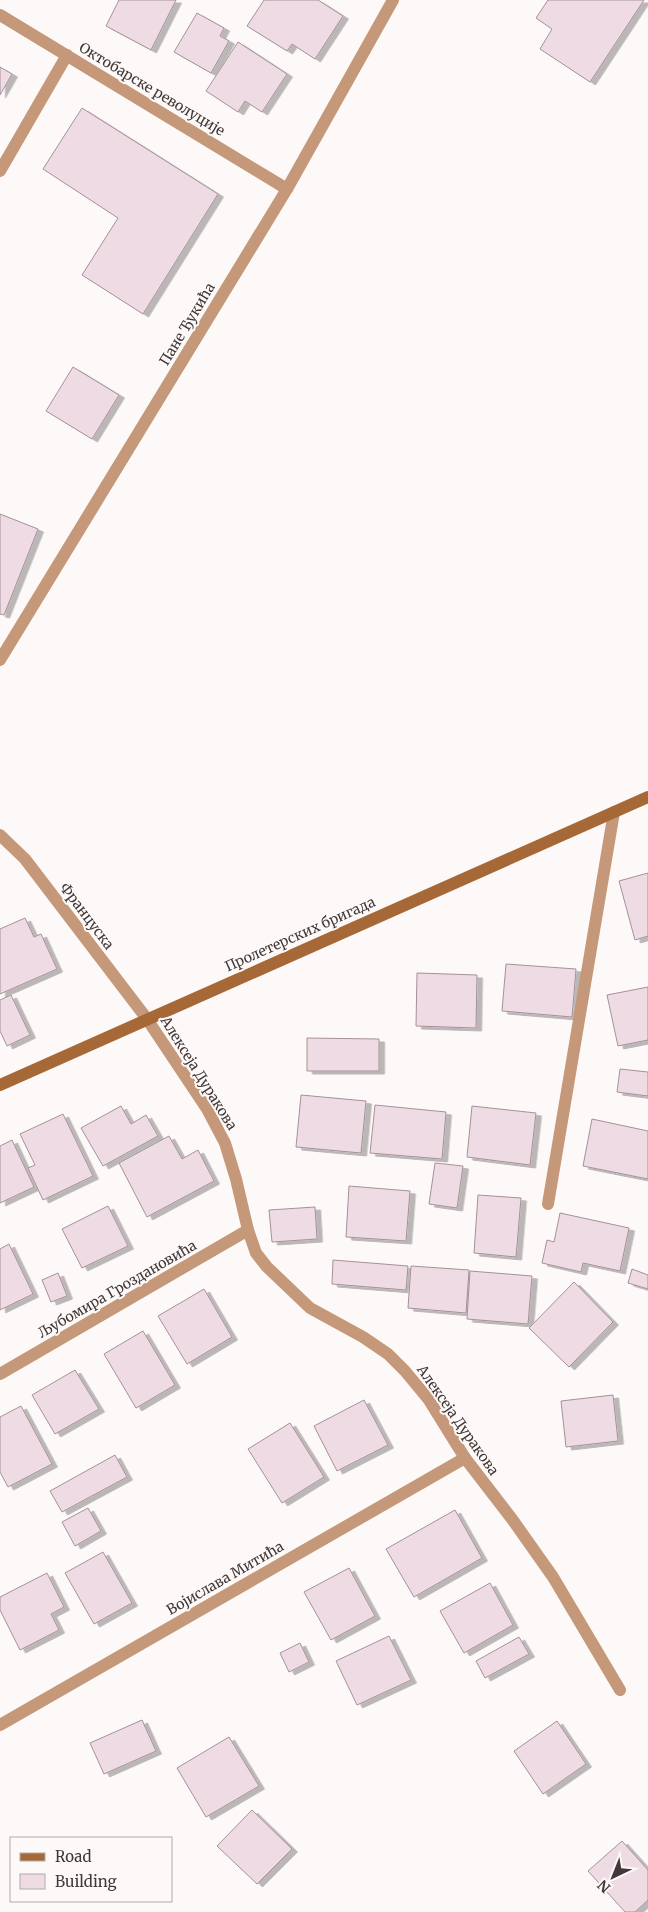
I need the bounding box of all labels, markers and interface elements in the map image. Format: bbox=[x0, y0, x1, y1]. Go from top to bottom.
street label: Октобарске револуције bbox=[76, 38, 228, 140]
street label: Пане Ђукића bbox=[155, 279, 219, 369]
street label: Француска bbox=[56, 879, 118, 953]
street label: Пролетерских бригада bbox=[222, 892, 378, 975]
street label: Алексеја Дуракова bbox=[156, 1012, 242, 1134]
street label: Љубомира Гроздановића bbox=[35, 1236, 200, 1342]
street label: Алексеја Дуракова bbox=[413, 1361, 503, 1479]
street label: Војислава Митића bbox=[163, 1537, 287, 1619]
legend bbox=[10, 1837, 172, 1902]
text: Road bbox=[55, 1847, 91, 1866]
north arrow bbox=[588, 1852, 638, 1902]
text: Building bbox=[55, 1872, 117, 1891]
text: N bbox=[594, 1876, 614, 1897]

